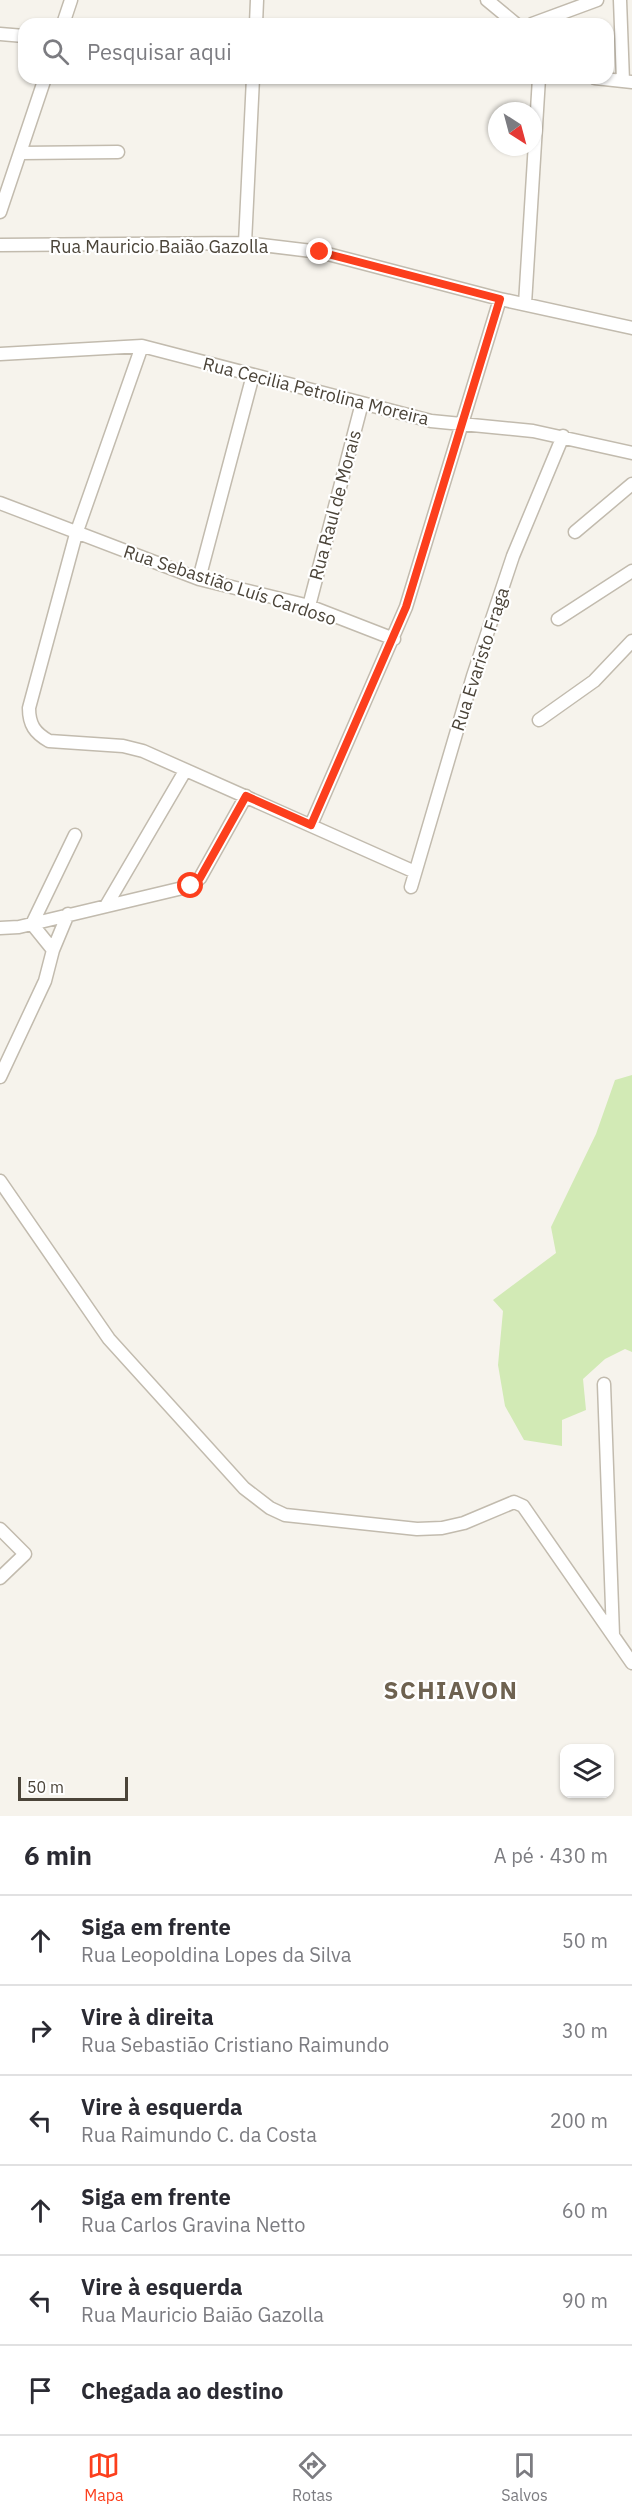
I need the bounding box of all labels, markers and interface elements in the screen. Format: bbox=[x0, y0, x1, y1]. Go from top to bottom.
search box bbox=[18, 18, 614, 84]
icon: search bbox=[39, 35, 72, 68]
text: Pesquisar aqui bbox=[87, 37, 232, 66]
north arrow bbox=[488, 102, 542, 156]
street label: Rua Mauricio Baião Gazolla bbox=[50, 235, 269, 258]
route end bbox=[306, 238, 332, 264]
street label: Rua Cecilia Petrolina Moreira bbox=[201, 352, 432, 430]
street label: Rua Raul de Morais bbox=[304, 427, 366, 583]
street label: Rua Sebastião Luís Cardoso bbox=[121, 540, 339, 630]
street label: Rua Evaristo Fraga bbox=[446, 584, 514, 734]
route start bbox=[177, 872, 203, 898]
district label: SCHIAVON bbox=[384, 1674, 518, 1706]
map controls bbox=[560, 1744, 614, 1798]
button: layers bbox=[560, 1744, 614, 1798]
scale bar bbox=[18, 1774, 128, 1802]
text: 50 m bbox=[27, 1777, 64, 1797]
text: 6 min bbox=[24, 1838, 92, 1872]
text: A pé · 430 m bbox=[494, 1842, 608, 1869]
text: Siga em frente bbox=[81, 1912, 231, 1941]
icon: ahead bbox=[24, 1924, 57, 1957]
text: 50 m bbox=[562, 1927, 608, 1954]
text: Rua Leopoldina Lopes da Silva bbox=[81, 1941, 351, 1968]
text: Vire à direita bbox=[81, 2002, 214, 2031]
icon: right bbox=[24, 2014, 57, 2047]
text: 30 m bbox=[562, 2017, 608, 2044]
text: Rua Sebastião Cristiano Raimundo bbox=[81, 2031, 389, 2058]
text: Vire à esquerda bbox=[81, 2092, 243, 2121]
icon: left bbox=[24, 2104, 57, 2137]
text: 200 m bbox=[550, 2107, 608, 2134]
text: Rua Raimundo C. da Costa bbox=[81, 2121, 317, 2148]
text: Siga em frente bbox=[81, 2182, 231, 2211]
icon: ahead bbox=[24, 2194, 57, 2227]
text: 60 m bbox=[562, 2197, 608, 2224]
text: Rua Carlos Gravina Netto bbox=[81, 2211, 305, 2238]
text: Vire à esquerda bbox=[81, 2272, 243, 2301]
icon: left bbox=[24, 2284, 57, 2317]
text: 90 m bbox=[562, 2287, 608, 2314]
text: Rua Mauricio Baião Gazolla bbox=[81, 2301, 324, 2328]
icon: arrive bbox=[24, 2374, 57, 2407]
text: Chegada ao destino bbox=[81, 2376, 284, 2405]
tab: Mapa bbox=[84, 2449, 124, 2505]
tab: Rotas bbox=[292, 2449, 333, 2505]
tab: Salvos bbox=[501, 2449, 548, 2505]

